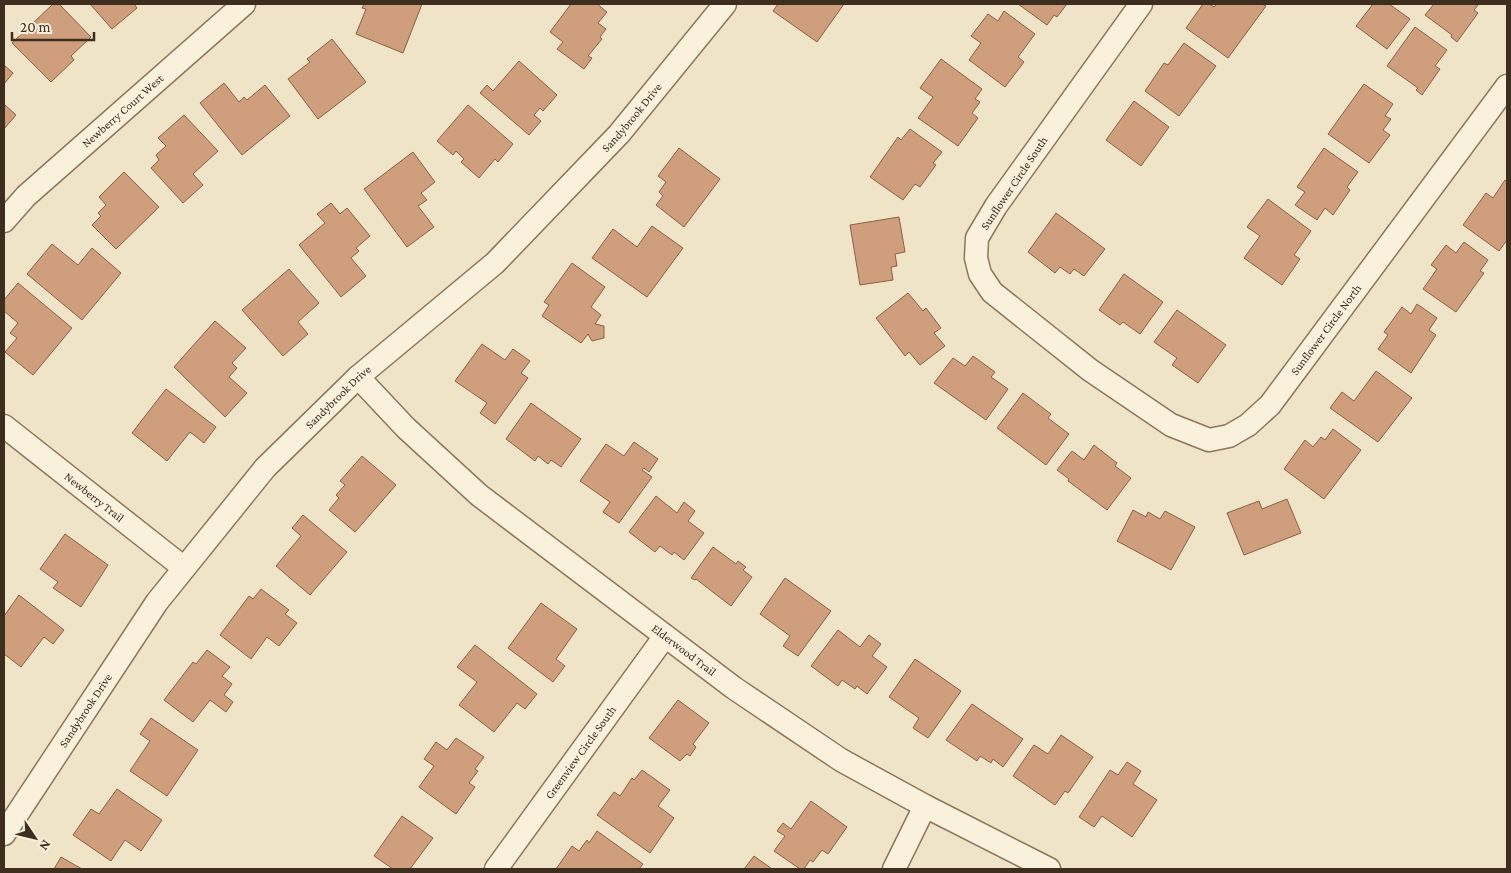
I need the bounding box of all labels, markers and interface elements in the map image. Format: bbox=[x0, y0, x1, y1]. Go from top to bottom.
scale bar bbox=[12, 10, 95, 42]
text: 20 m bbox=[20, 19, 51, 35]
street label: Newberry Court West bbox=[79, 71, 167, 151]
street label: Sandybrook Drive bbox=[599, 80, 665, 155]
street label: Sunflower Circle South bbox=[978, 133, 1051, 232]
street label: Sunflower Circle North bbox=[1288, 281, 1365, 378]
street label: Sandybrook Drive bbox=[302, 362, 374, 432]
street label: Newberry Trail bbox=[62, 469, 127, 525]
street label: Elderwood Trail bbox=[649, 621, 719, 679]
street label: Sandybrook Drive bbox=[56, 671, 115, 750]
street label: Greenview Circle South bbox=[542, 703, 619, 802]
north arrow bbox=[10, 813, 60, 863]
text: N bbox=[36, 837, 55, 854]

